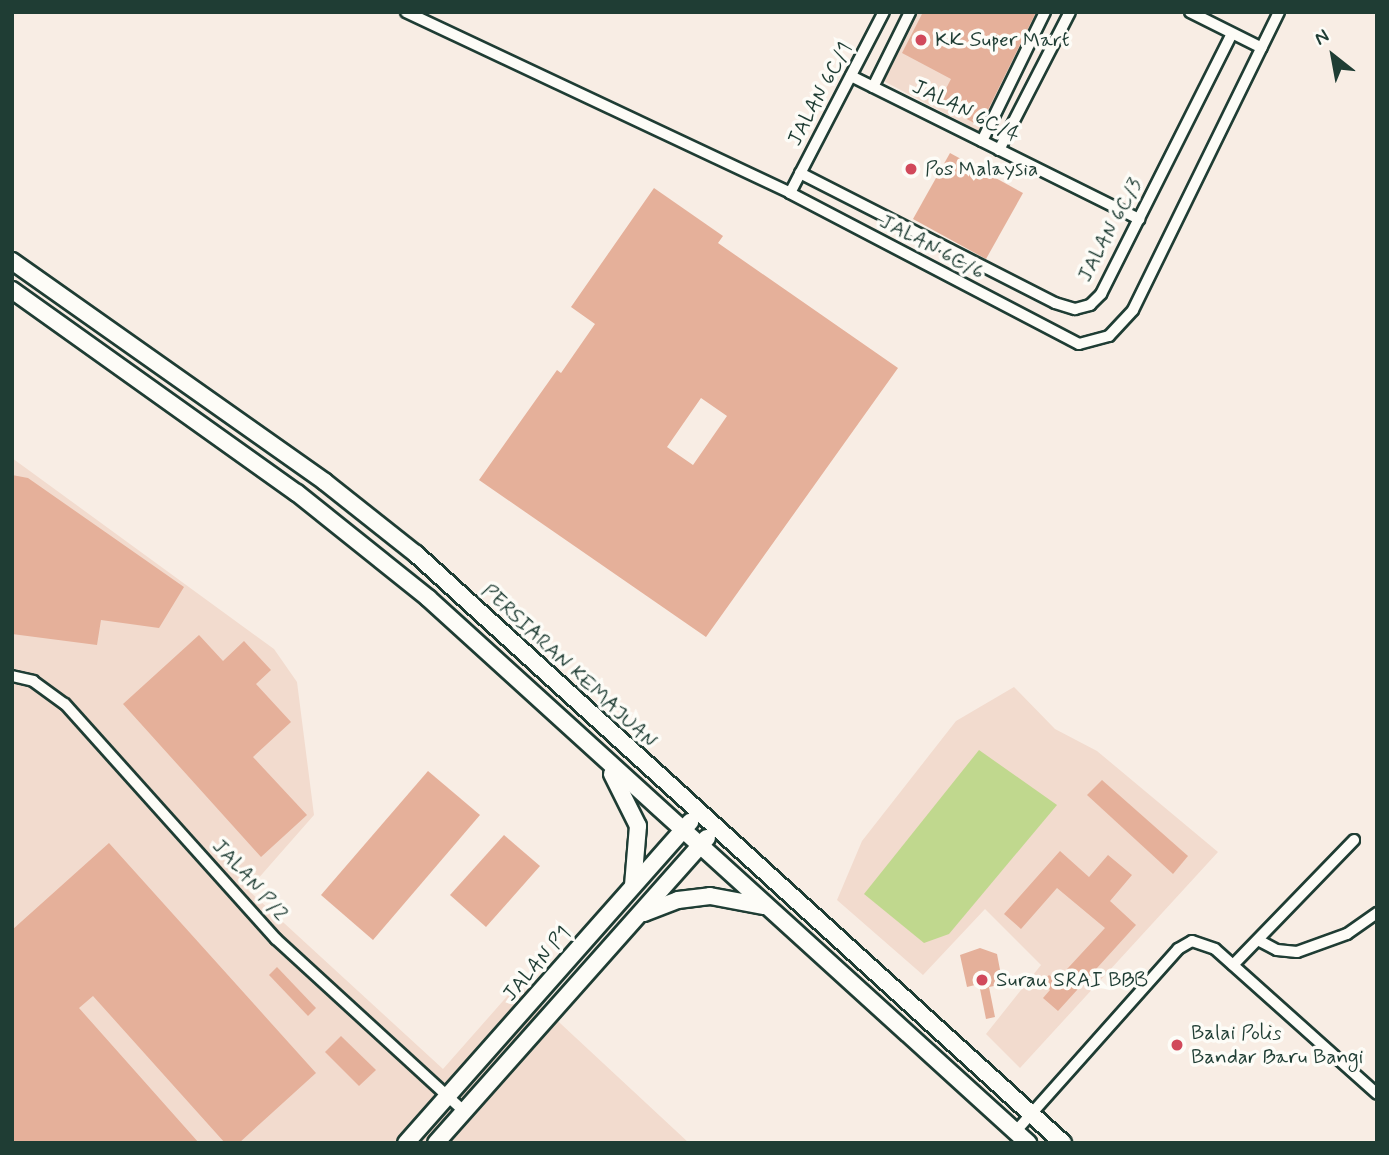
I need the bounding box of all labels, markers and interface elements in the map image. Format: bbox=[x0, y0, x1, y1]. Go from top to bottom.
north arrow bbox=[1298, 21, 1368, 91]
text: N bbox=[1310, 24, 1334, 52]
place label: KK Super Mart bbox=[935, 27, 1073, 53]
marker: KK Super Mart bbox=[913, 32, 929, 48]
street label: JALAN 6C/1 bbox=[782, 38, 858, 150]
street label: JALAN 6C/4 bbox=[908, 74, 1024, 148]
place label: Pos Malaysia bbox=[925, 156, 1040, 182]
marker: Pos Malaysia bbox=[903, 161, 919, 177]
street label: JALAN 6C/3 bbox=[1072, 174, 1148, 286]
street label: JALAN 6C/6 bbox=[875, 209, 989, 285]
street label: PERSIARAN KEMAJUAN bbox=[476, 578, 662, 754]
street label: JALAN P/2 bbox=[207, 834, 293, 926]
street label: JALAN P1 bbox=[498, 921, 576, 1007]
place label: Surau SRAI BBB bbox=[996, 967, 1148, 993]
marker: Surau SRAI BBB bbox=[974, 972, 990, 988]
place label: Balai Polis Bandar Baru Bangi bbox=[1191, 1020, 1359, 1070]
marker: Balai Polis Bandar Baru Bangi bbox=[1169, 1037, 1185, 1053]

